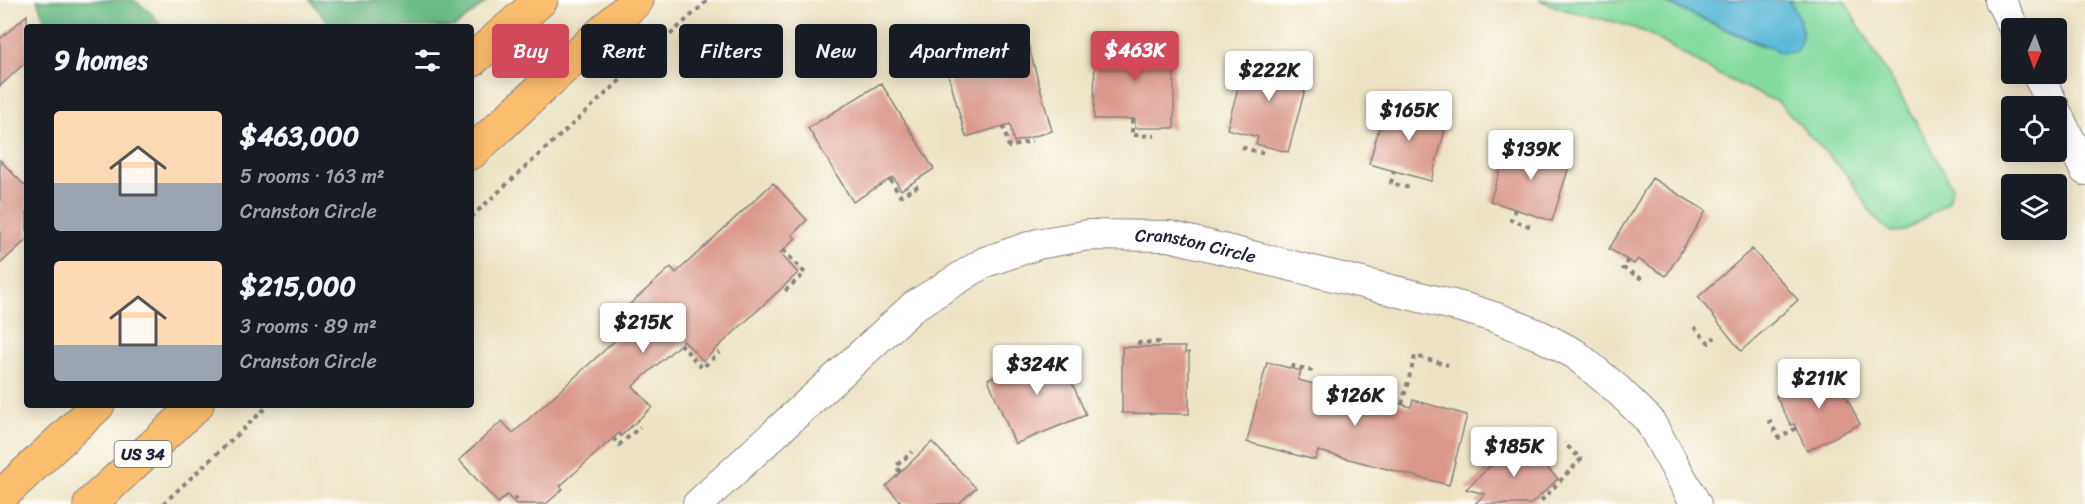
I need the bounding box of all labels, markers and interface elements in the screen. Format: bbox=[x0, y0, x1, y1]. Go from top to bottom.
north arrow bbox=[2001, 18, 2067, 84]
map controls bbox=[2001, 18, 2067, 240]
chip: Buy bbox=[492, 24, 569, 78]
chip: Rent bbox=[581, 24, 667, 78]
chip: Filters bbox=[679, 24, 783, 78]
chip: New bbox=[795, 24, 877, 78]
chip: Apartment bbox=[889, 24, 1030, 78]
pin: $463K bbox=[1093, 31, 1177, 82]
text: $463K bbox=[1105, 33, 1165, 68]
text: 9 homes bbox=[54, 37, 148, 83]
icon: filters bbox=[411, 44, 444, 77]
pin: $222K bbox=[1227, 51, 1311, 102]
text: $222K bbox=[1239, 53, 1299, 88]
pin: $165K bbox=[1367, 91, 1451, 142]
text: $165K bbox=[1380, 93, 1438, 128]
button: locate bbox=[2001, 96, 2067, 162]
text: $463,000 bbox=[240, 113, 359, 159]
pin: $139K bbox=[1489, 130, 1573, 181]
text: $139K bbox=[1502, 132, 1560, 167]
icon: home bbox=[102, 135, 174, 207]
text: 5 rooms · 163 m² bbox=[240, 159, 385, 194]
button: layers bbox=[2001, 174, 2067, 240]
text: Cranston Circle bbox=[240, 194, 377, 229]
street label: Cranston Circle bbox=[1135, 220, 1260, 273]
text: $215,000 bbox=[240, 263, 356, 309]
icon: home bbox=[102, 285, 174, 357]
pin: $215K bbox=[601, 303, 685, 354]
text: $215K bbox=[614, 305, 672, 340]
text: 3 rooms · 89 m² bbox=[240, 309, 377, 344]
text: Cranston Circle bbox=[240, 344, 377, 379]
pin: $324K bbox=[995, 345, 1079, 396]
text: $324K bbox=[1007, 347, 1067, 382]
pin: $211K bbox=[1777, 359, 1861, 410]
text: $211K bbox=[1792, 361, 1846, 396]
pin: $126K bbox=[1313, 376, 1397, 427]
text: $126K bbox=[1326, 378, 1384, 413]
pin: $185K bbox=[1472, 427, 1556, 478]
text: $185K bbox=[1485, 429, 1543, 464]
road number: US 34 bbox=[114, 441, 172, 467]

